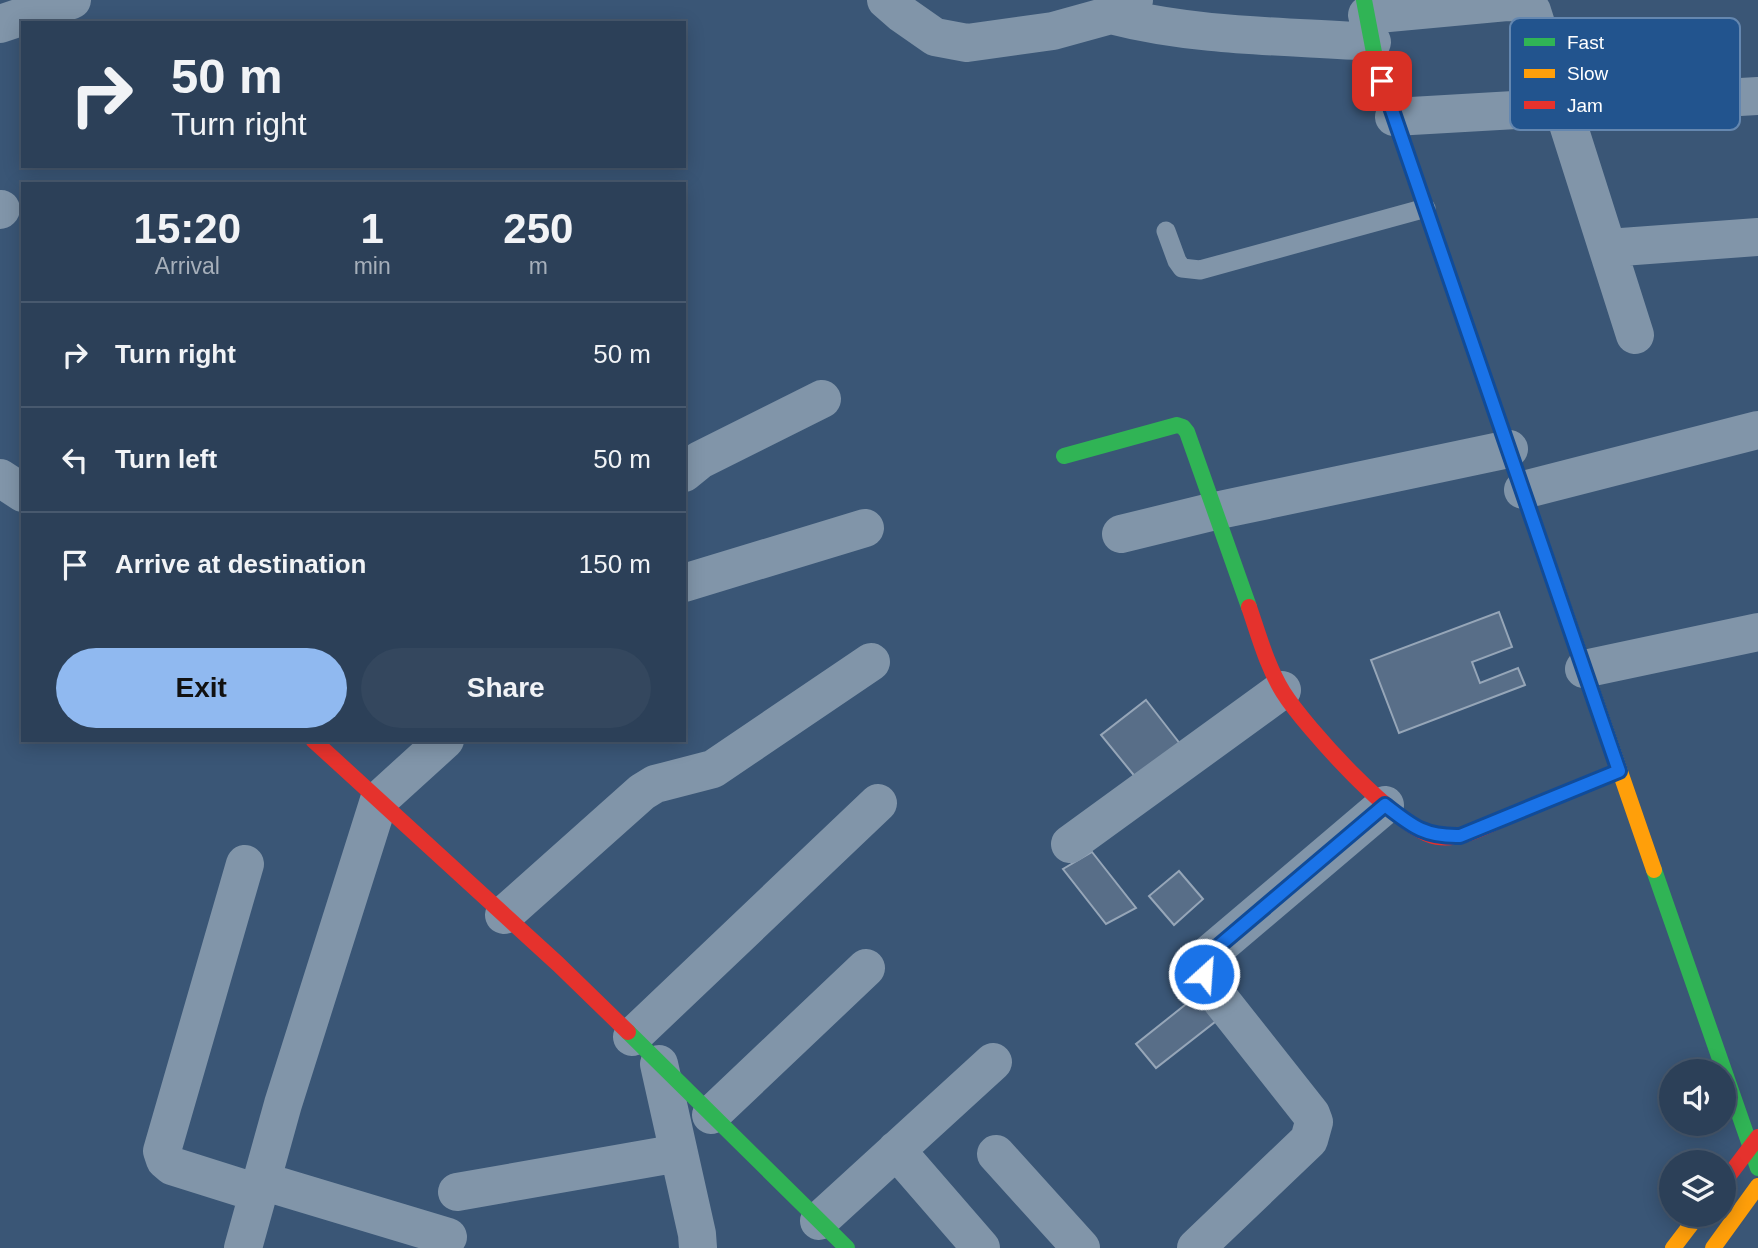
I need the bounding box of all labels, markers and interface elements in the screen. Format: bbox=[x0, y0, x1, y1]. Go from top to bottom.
legend bbox=[1510, 18, 1740, 130]
text: Fast bbox=[1567, 32, 1605, 53]
icon: right bbox=[56, 49, 147, 140]
text: 50 m bbox=[171, 49, 283, 103]
pin bbox=[1352, 51, 1412, 111]
icon: arrive bbox=[1363, 62, 1401, 100]
text: Slow bbox=[1567, 63, 1608, 84]
text: Jam bbox=[1567, 95, 1603, 116]
text: Turn right bbox=[171, 106, 307, 142]
text: 15:20 bbox=[134, 205, 241, 252]
text: 1 bbox=[360, 205, 384, 252]
text: 250 bbox=[503, 205, 573, 252]
text: Arrival bbox=[155, 253, 220, 279]
text: min bbox=[354, 253, 391, 279]
text: m bbox=[529, 253, 548, 279]
icon: right bbox=[56, 336, 94, 374]
text: Turn right bbox=[115, 339, 236, 369]
text: 50 m bbox=[593, 339, 651, 369]
icon: left bbox=[56, 441, 94, 479]
text: Turn left bbox=[115, 444, 217, 474]
text: 50 m bbox=[593, 444, 651, 474]
icon: arrive bbox=[56, 546, 94, 584]
text: Arrive at destination bbox=[115, 549, 366, 579]
text: 150 m bbox=[579, 549, 651, 579]
button: Exit bbox=[56, 648, 347, 728]
button: Share bbox=[361, 648, 651, 728]
position arrow bbox=[1167, 937, 1241, 1011]
map controls bbox=[1659, 1059, 1736, 1227]
button: sound bbox=[1659, 1059, 1736, 1136]
button: layers bbox=[1659, 1150, 1736, 1227]

